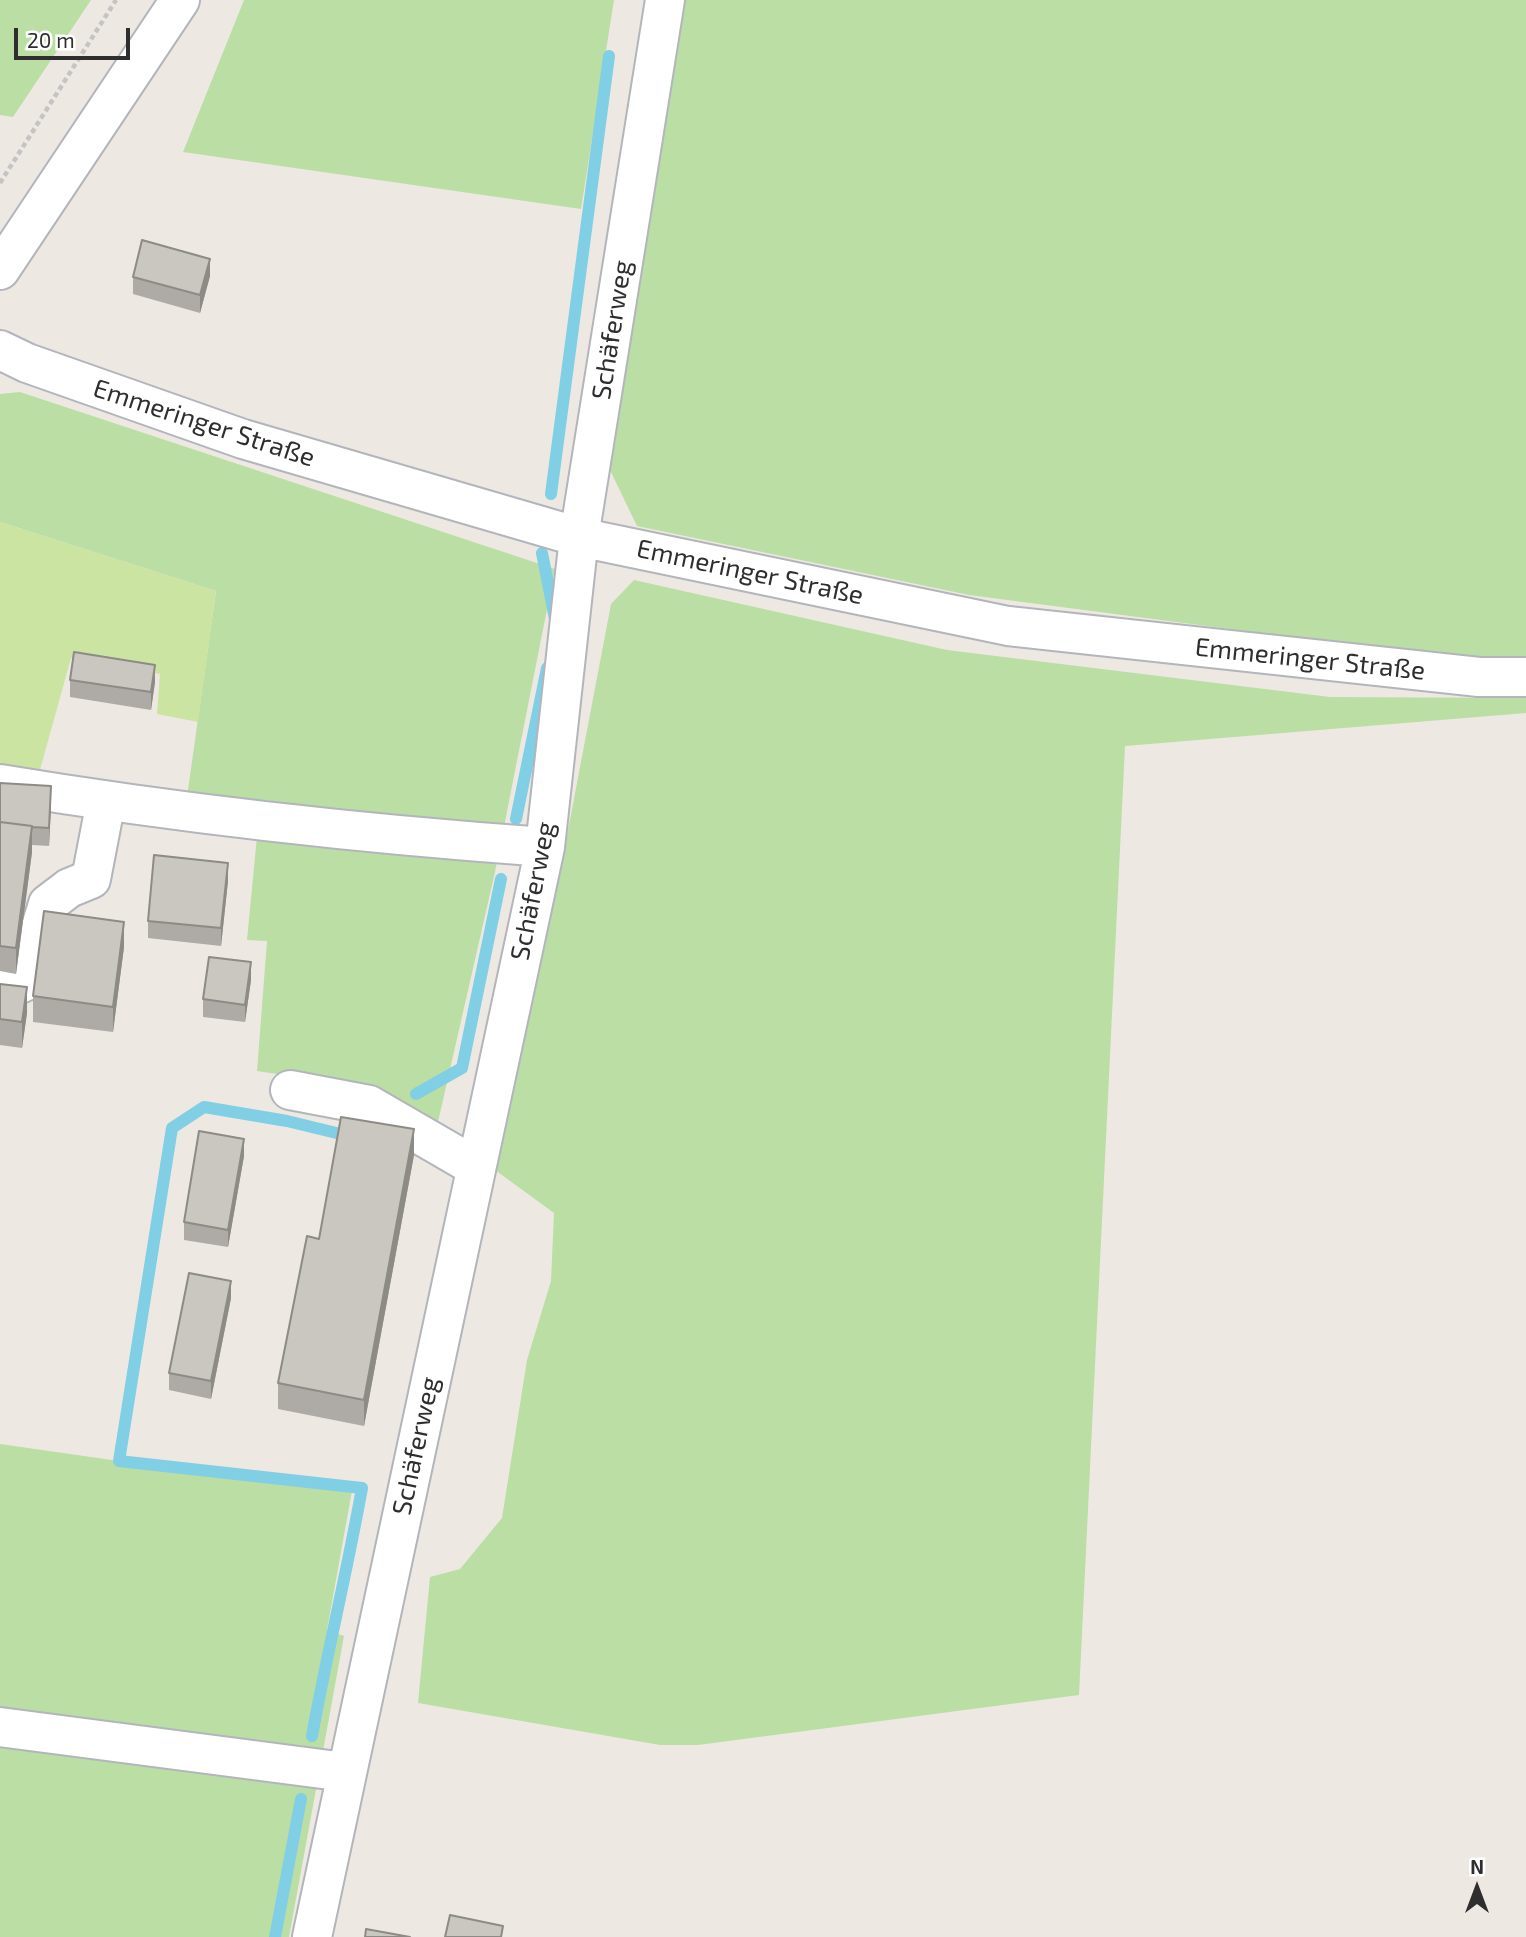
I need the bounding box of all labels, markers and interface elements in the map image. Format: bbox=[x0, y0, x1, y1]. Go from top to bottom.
scale bar bbox=[18, 14, 133, 58]
text: 20 m bbox=[27, 27, 75, 52]
street label: Schäferweg bbox=[586, 258, 638, 402]
street label: Emmeringer Straße bbox=[89, 372, 319, 474]
street label: Emmeringer Straße bbox=[634, 533, 866, 611]
street label: Emmeringer Straße bbox=[1193, 631, 1427, 687]
street label: Schäferweg bbox=[504, 819, 562, 963]
street label: Schäferweg bbox=[386, 1374, 446, 1518]
north arrow bbox=[1442, 1853, 1512, 1923]
text: N bbox=[1470, 1855, 1484, 1878]

